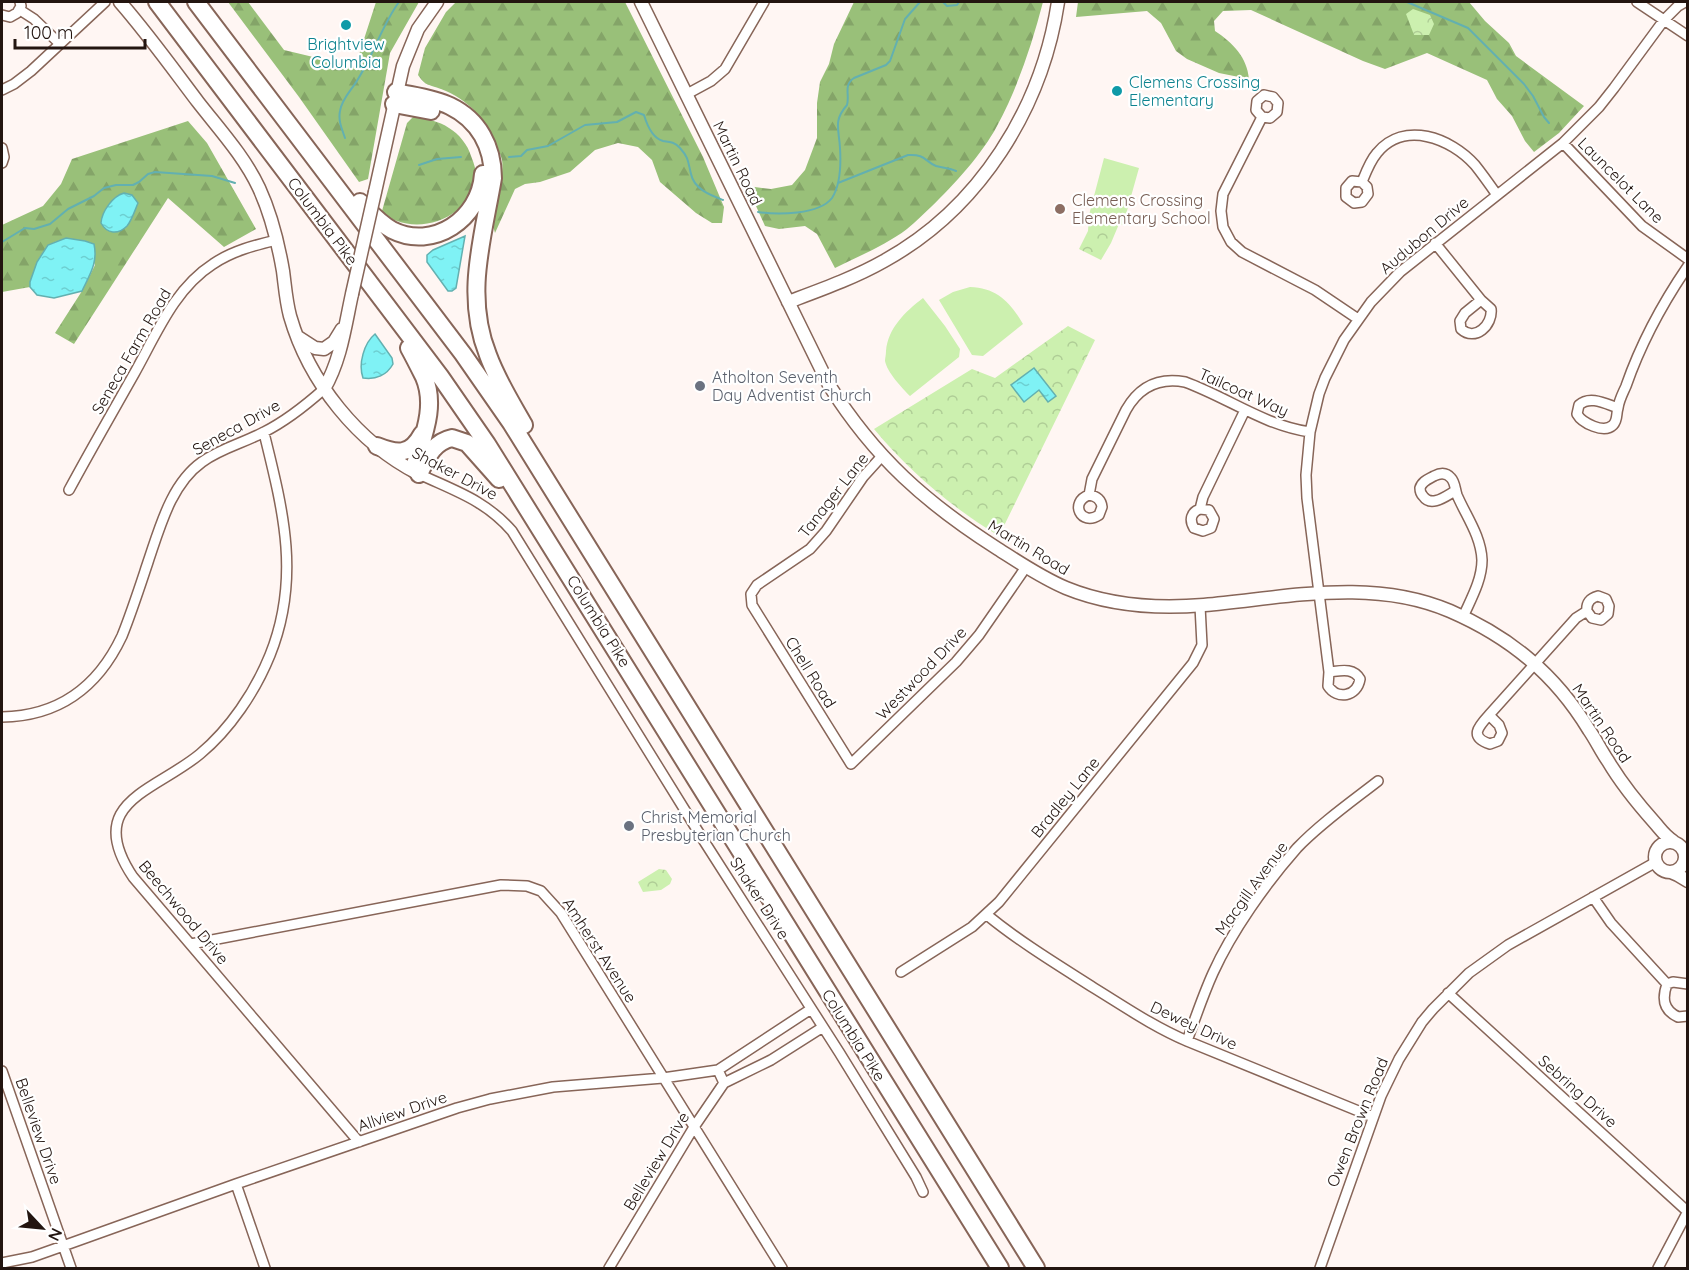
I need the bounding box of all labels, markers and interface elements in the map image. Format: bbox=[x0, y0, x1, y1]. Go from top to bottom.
scale bar bbox=[15, 12, 146, 50]
marker: Brightview Columbia bbox=[339, 18, 353, 32]
text: 100 m bbox=[24, 21, 73, 44]
place label: Brightview Columbia bbox=[307, 34, 385, 72]
place label: Clemens Crossing Elementary bbox=[1129, 72, 1260, 110]
marker: Clemens Crossing Elementary bbox=[1110, 84, 1124, 98]
street label: Martin Road bbox=[709, 118, 767, 208]
street label: Launcelot Lane bbox=[1574, 133, 1668, 227]
street label: Columbia Pike bbox=[283, 173, 363, 269]
place label: Clemens Crossing Elementary School bbox=[1072, 190, 1211, 228]
street label: Audubon Drive bbox=[1375, 192, 1473, 278]
marker: Clemens Crossing Elementary School bbox=[1053, 202, 1067, 216]
street label: Seneca Farm Road bbox=[87, 285, 175, 417]
street label: Tailcoat Way bbox=[1196, 363, 1292, 421]
place label: Atholton Seventh Day Adventist Church bbox=[712, 367, 871, 405]
marker: Atholton Seventh Day Adventist Church bbox=[693, 379, 707, 393]
street label: Seneca Drive bbox=[189, 395, 283, 459]
street label: Shaker Drive bbox=[409, 442, 501, 504]
street label: Tanager Lane bbox=[794, 448, 872, 542]
street label: Martin Road bbox=[985, 515, 1073, 579]
street label: Columbia Pike bbox=[563, 571, 635, 671]
street label: Westwood Drive bbox=[872, 622, 970, 724]
street label: Chell Road bbox=[781, 633, 841, 711]
street label: Martin Road bbox=[1568, 680, 1636, 766]
street label: Bradley Lane bbox=[1026, 753, 1104, 841]
place label: Christ Memorial Presbyterian Church bbox=[641, 807, 791, 845]
marker: Christ Memorial Presbyterian Church bbox=[622, 819, 636, 833]
street label: Macgill Avenue bbox=[1210, 837, 1292, 939]
street label: Shaker Drive bbox=[726, 853, 794, 943]
street label: Beechwood Drive bbox=[135, 856, 233, 968]
street label: Amherst Avenue bbox=[559, 894, 641, 1006]
street label: Columbia Pike bbox=[818, 985, 890, 1085]
street label: Dewey Drive bbox=[1147, 996, 1241, 1054]
street label: Sebring Drive bbox=[1534, 1050, 1622, 1132]
street label: Owen Brown Road bbox=[1322, 1054, 1392, 1190]
street label: Belleview Drive bbox=[11, 1075, 67, 1187]
street label: Allview Drive bbox=[355, 1086, 449, 1136]
street label: Belleview Drive bbox=[619, 1108, 693, 1214]
north arrow bbox=[12, 1198, 72, 1258]
text: N bbox=[44, 1225, 67, 1244]

